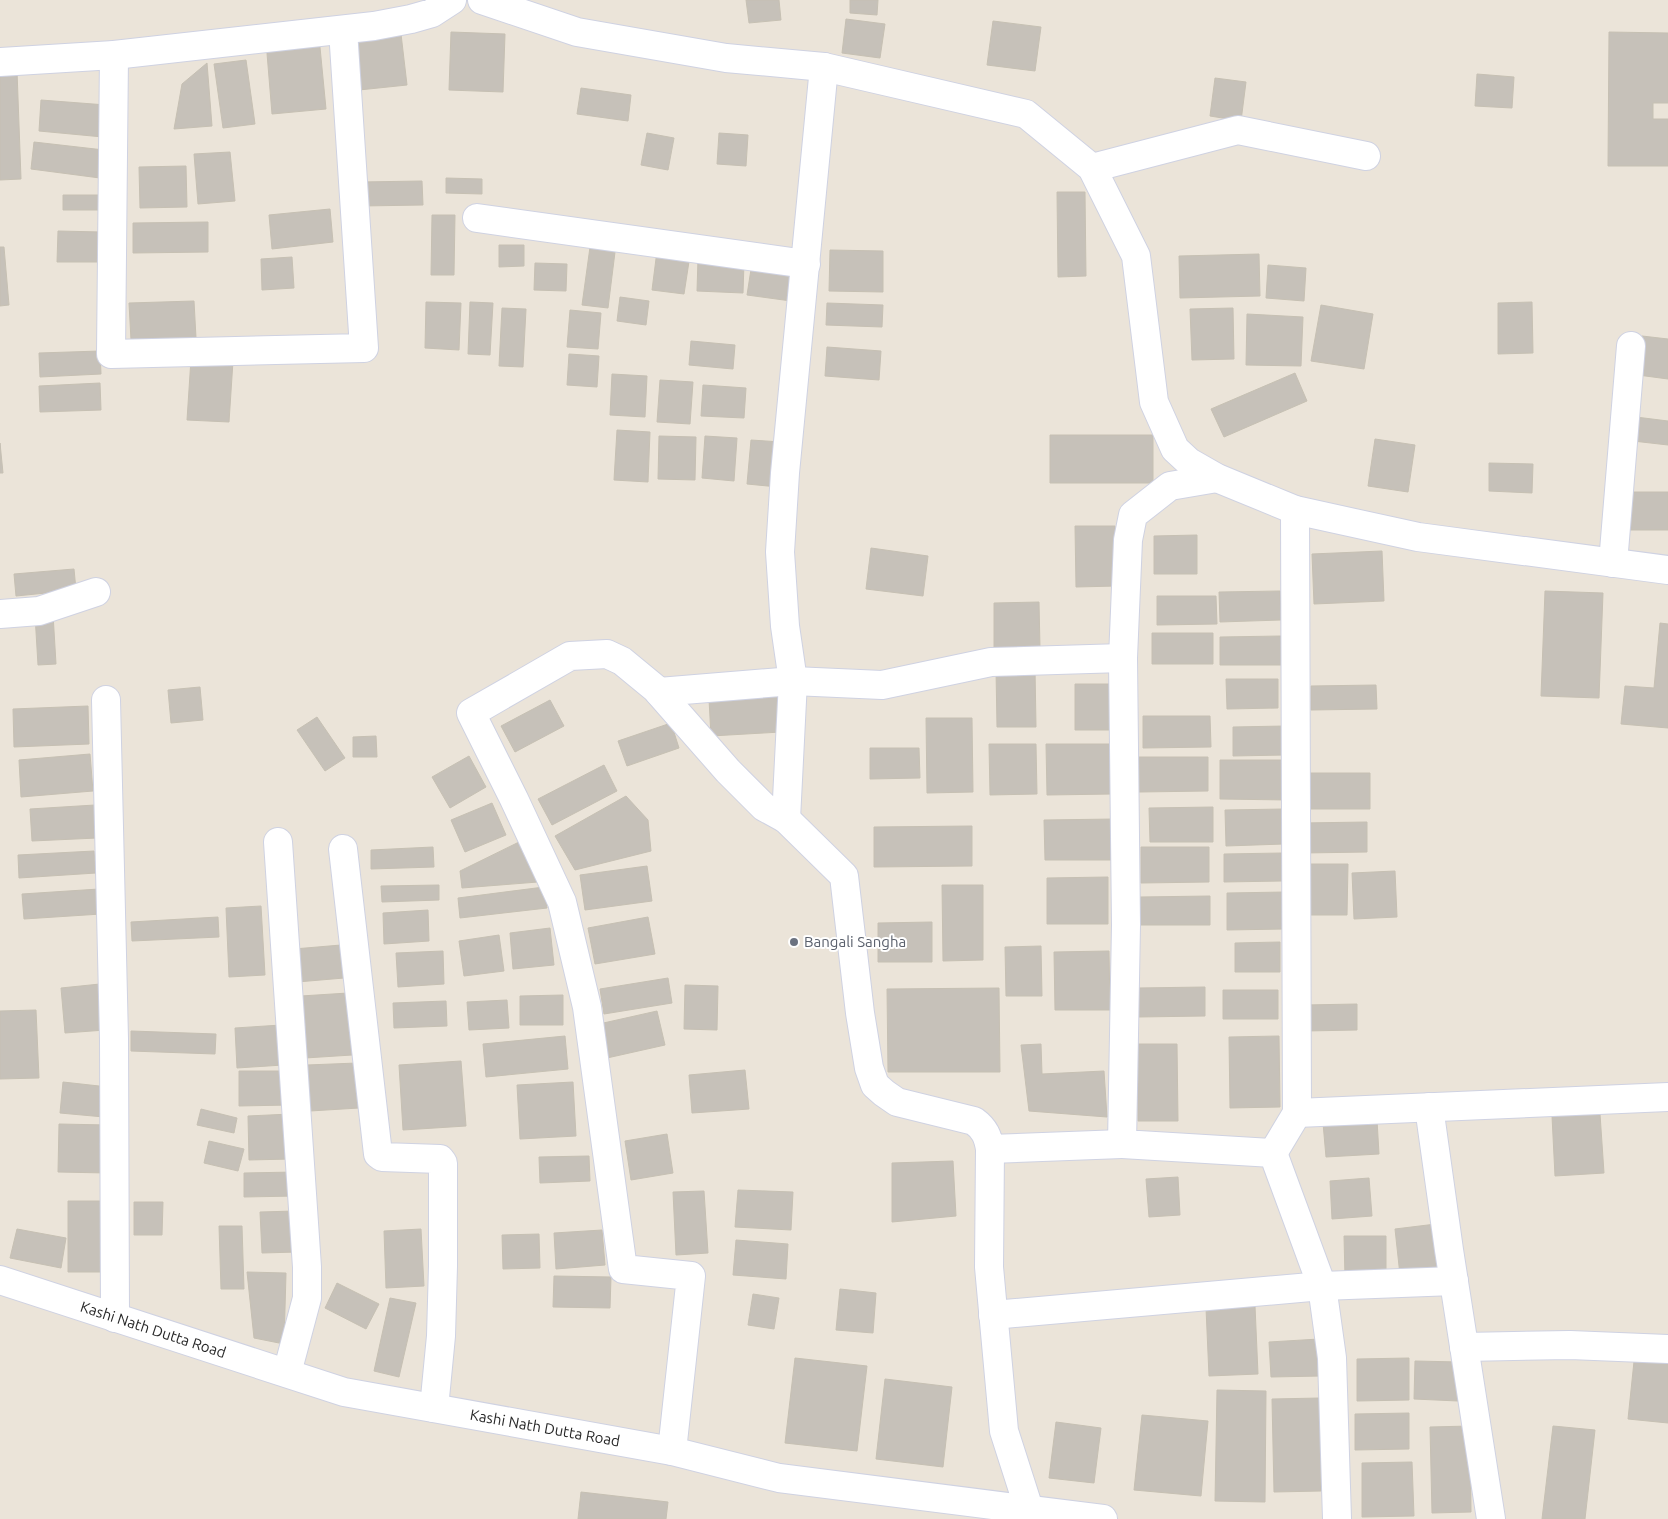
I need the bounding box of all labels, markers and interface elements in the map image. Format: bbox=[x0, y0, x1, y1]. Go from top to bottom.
place label: Bangali Sangha bbox=[804, 933, 906, 950]
marker: Bangali Sangha bbox=[788, 936, 800, 948]
street label: Kashi Nath Dutta Road bbox=[78, 1298, 228, 1361]
street label: Kashi Nath Dutta Road bbox=[469, 1406, 621, 1449]

